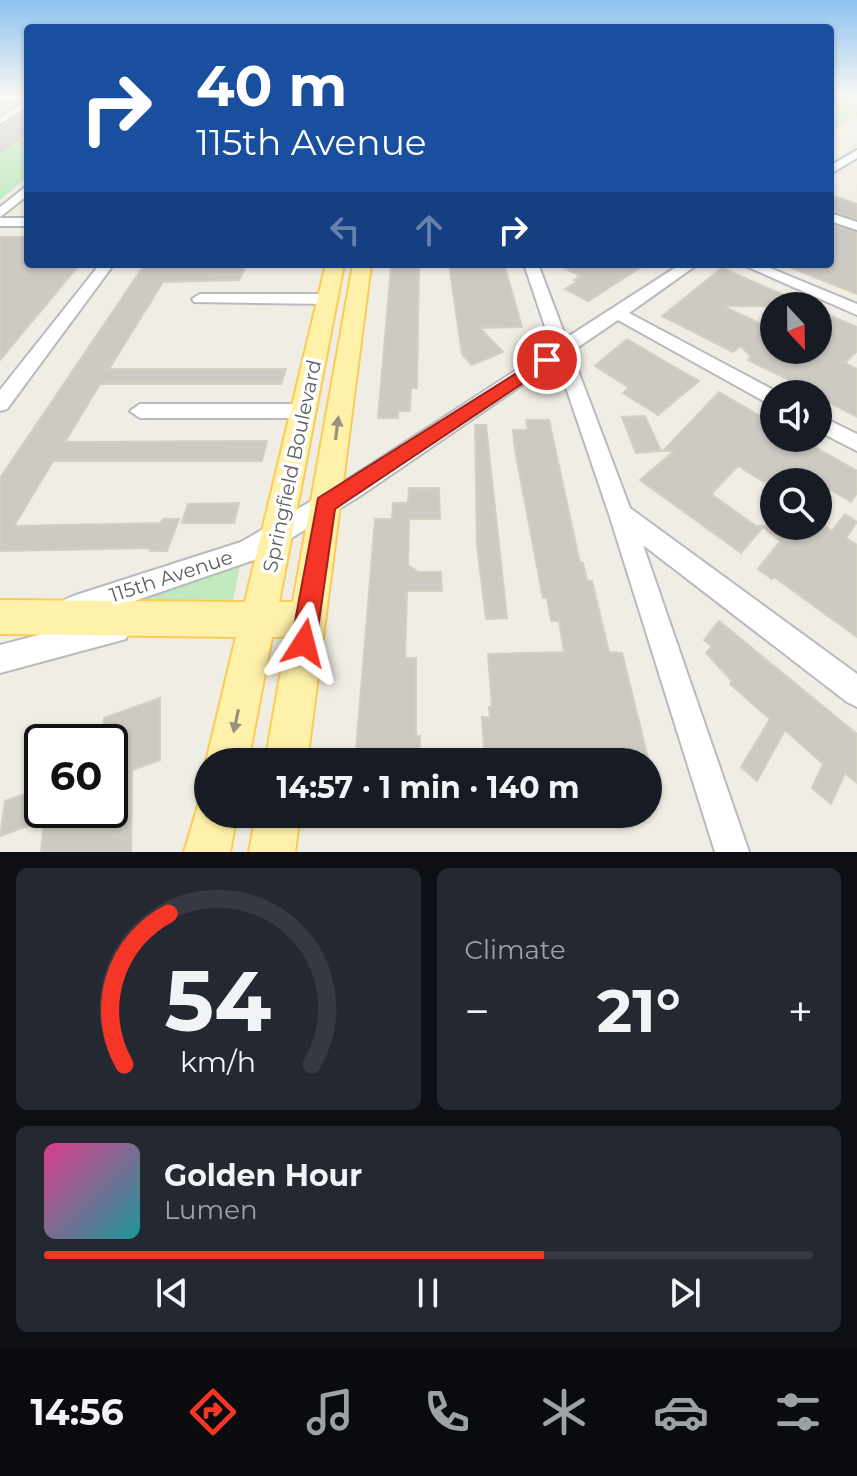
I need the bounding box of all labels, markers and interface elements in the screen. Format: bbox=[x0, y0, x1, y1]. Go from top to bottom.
text: 40 m bbox=[196, 52, 347, 120]
icon: right bbox=[64, 56, 168, 160]
text: 115th Avenue bbox=[196, 120, 427, 164]
icon: left bbox=[323, 208, 367, 252]
icon: ahead bbox=[407, 208, 451, 252]
icon: right bbox=[491, 208, 535, 252]
north arrow bbox=[760, 292, 832, 364]
map controls bbox=[760, 292, 832, 540]
pin bbox=[513, 326, 581, 394]
icon: arrive bbox=[525, 338, 569, 382]
street label: Springfield Boulevard bbox=[258, 358, 326, 574]
button: sound bbox=[760, 380, 832, 452]
one-way arrow bbox=[331, 415, 344, 440]
button: search bbox=[760, 468, 832, 540]
street label: 115th Avenue bbox=[106, 545, 236, 607]
position arrow bbox=[262, 601, 346, 685]
one-way arrow bbox=[229, 708, 242, 733]
speed limit sign: 60 bbox=[24, 724, 128, 828]
text: 14:57 · 1 min · 140 m bbox=[277, 769, 579, 806]
text: Climate bbox=[465, 934, 566, 966]
text: 54 bbox=[165, 950, 272, 1052]
text: 21° bbox=[597, 974, 681, 1047]
text: − bbox=[465, 984, 490, 1038]
text: + bbox=[788, 984, 813, 1038]
text: km/h bbox=[180, 1044, 256, 1079]
text: Golden Hour bbox=[164, 1157, 362, 1194]
text: Lumen bbox=[164, 1194, 257, 1226]
icon: previous bbox=[150, 1271, 194, 1315]
icon: pause bbox=[406, 1271, 450, 1315]
icon: next bbox=[663, 1271, 707, 1315]
icon: directions bbox=[185, 1384, 241, 1440]
icon: music bbox=[302, 1384, 358, 1440]
icon: phone bbox=[419, 1384, 475, 1440]
icon: climate bbox=[536, 1384, 592, 1440]
icon: car bbox=[653, 1384, 709, 1440]
icon: filters bbox=[770, 1384, 826, 1440]
text: 14:56 bbox=[31, 1390, 124, 1434]

